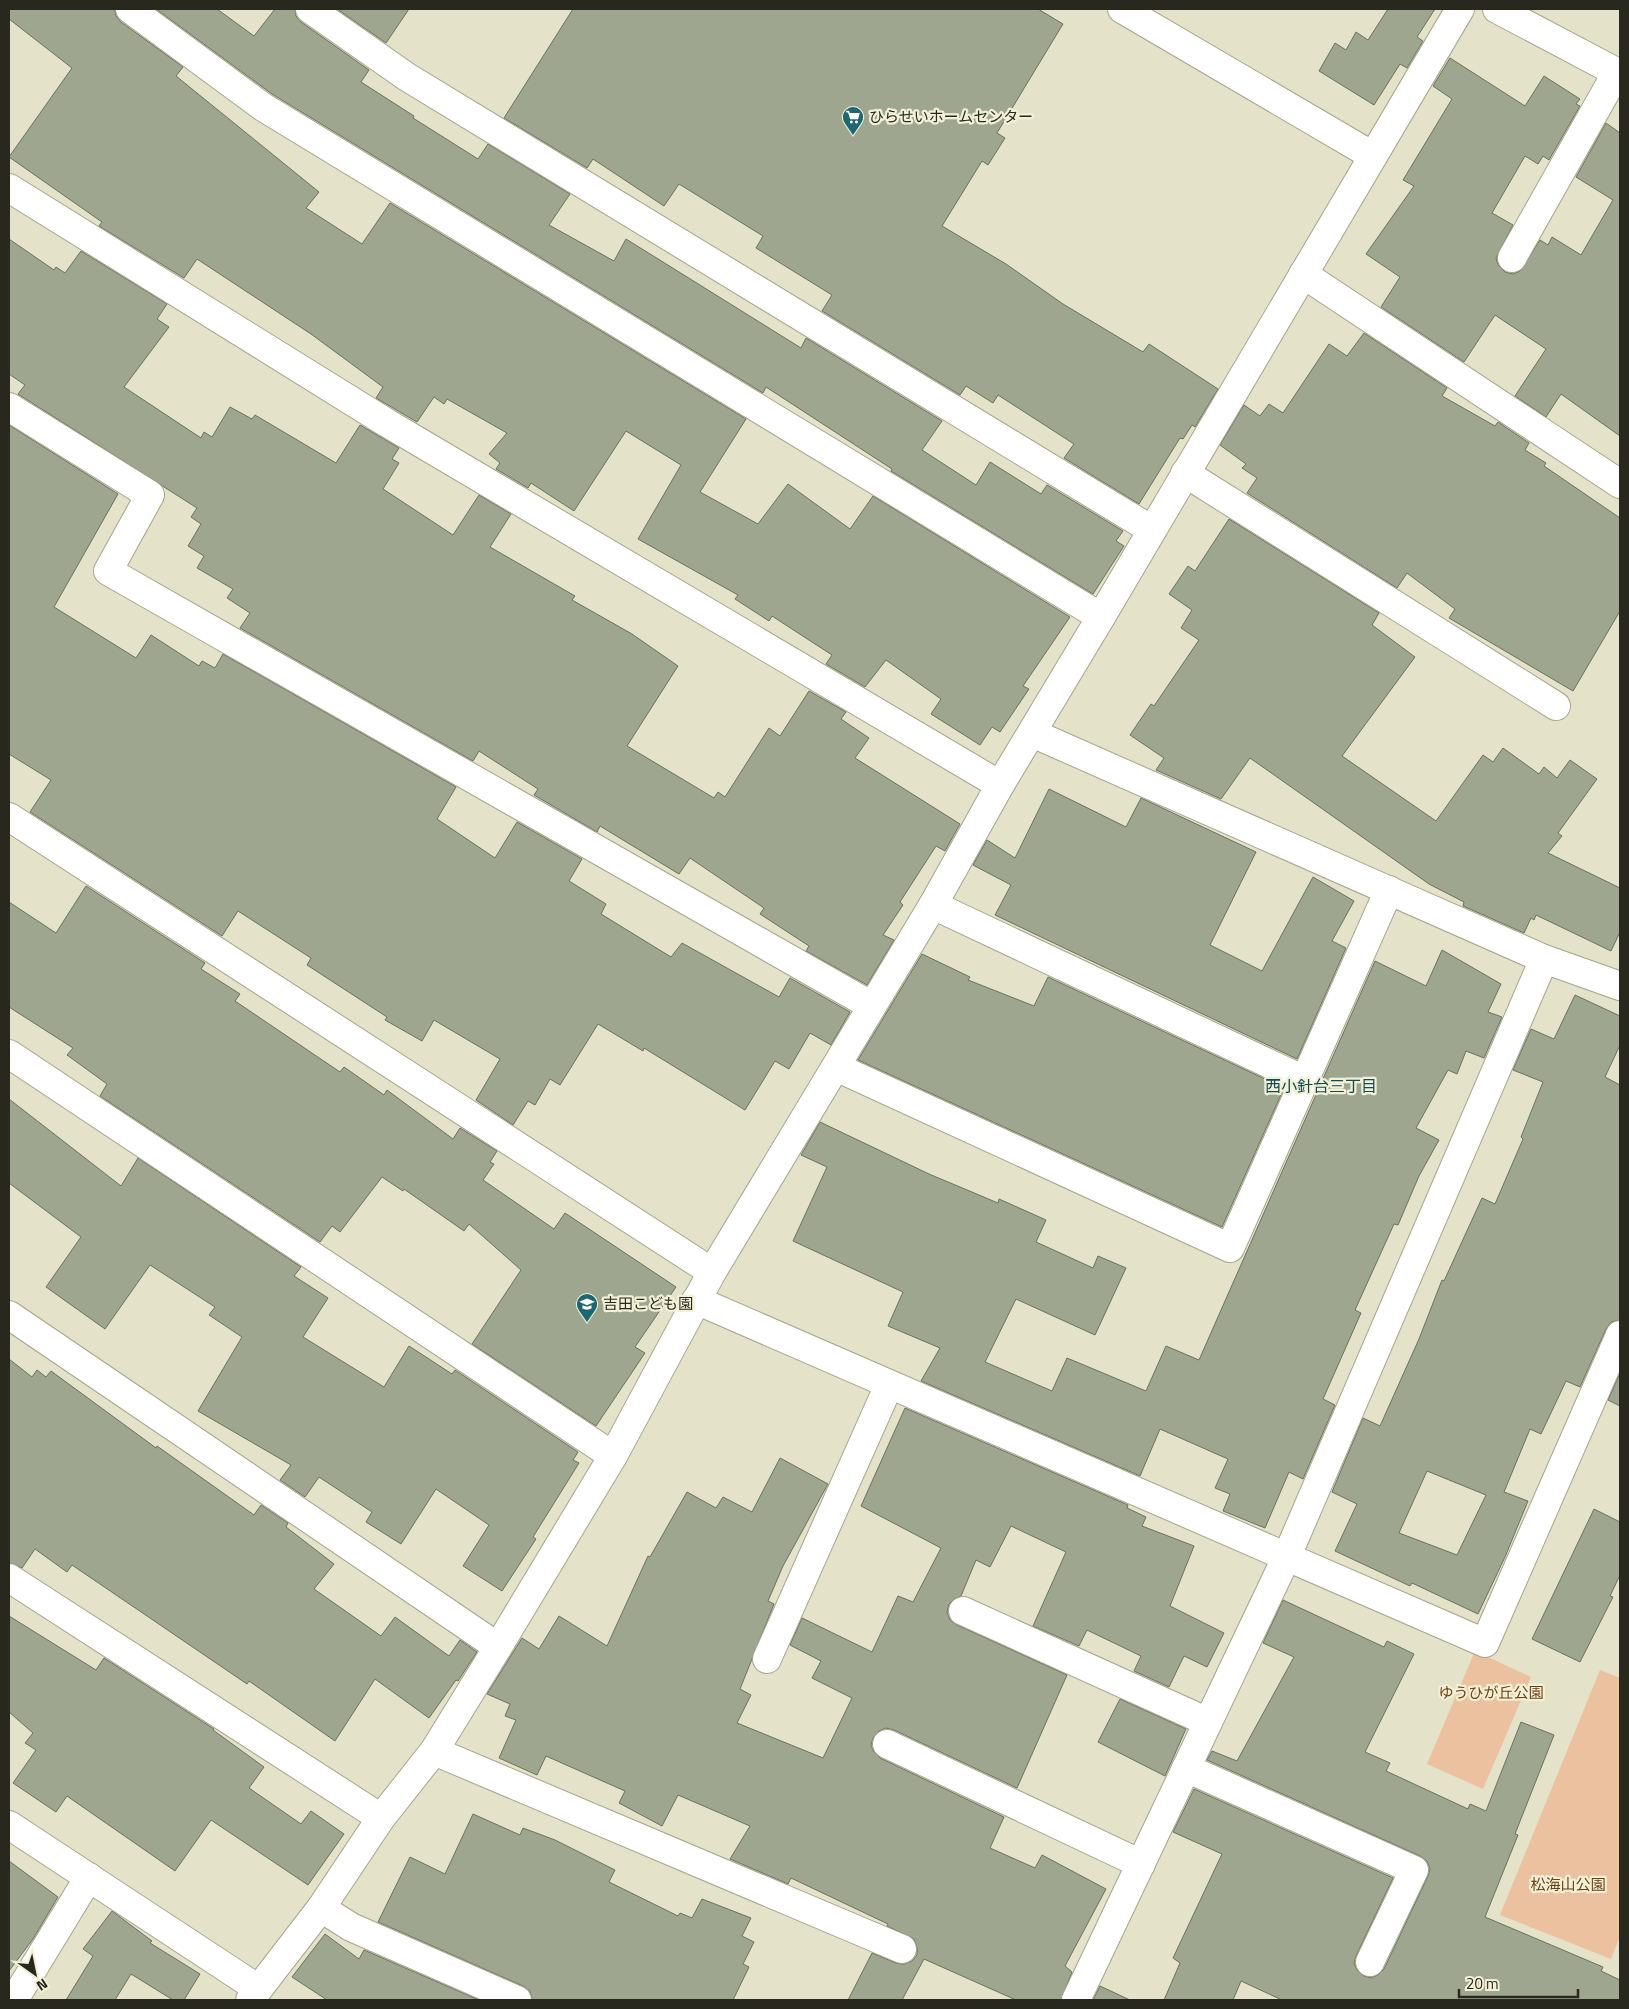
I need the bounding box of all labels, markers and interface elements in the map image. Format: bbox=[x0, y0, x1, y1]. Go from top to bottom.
supermarket icon: ひらせいホームセンター bbox=[841, 105, 865, 136]
place label: ひらせいホームセンター bbox=[869, 105, 1033, 128]
district label: 西小針台三丁目 bbox=[1265, 1074, 1377, 1098]
school or university icon: 吉田こども園 bbox=[575, 1292, 599, 1323]
place label: 吉田こども園 bbox=[603, 1292, 693, 1315]
park label: ゆうひが丘公園 bbox=[1438, 1681, 1544, 1704]
park label: 松海山公園 bbox=[1530, 1873, 1606, 1896]
north arrow bbox=[10, 1949, 60, 1999]
scale bar bbox=[1459, 1966, 1578, 1998]
text: 20 m bbox=[1466, 1972, 1499, 1995]
text: N bbox=[33, 1974, 52, 1997]

